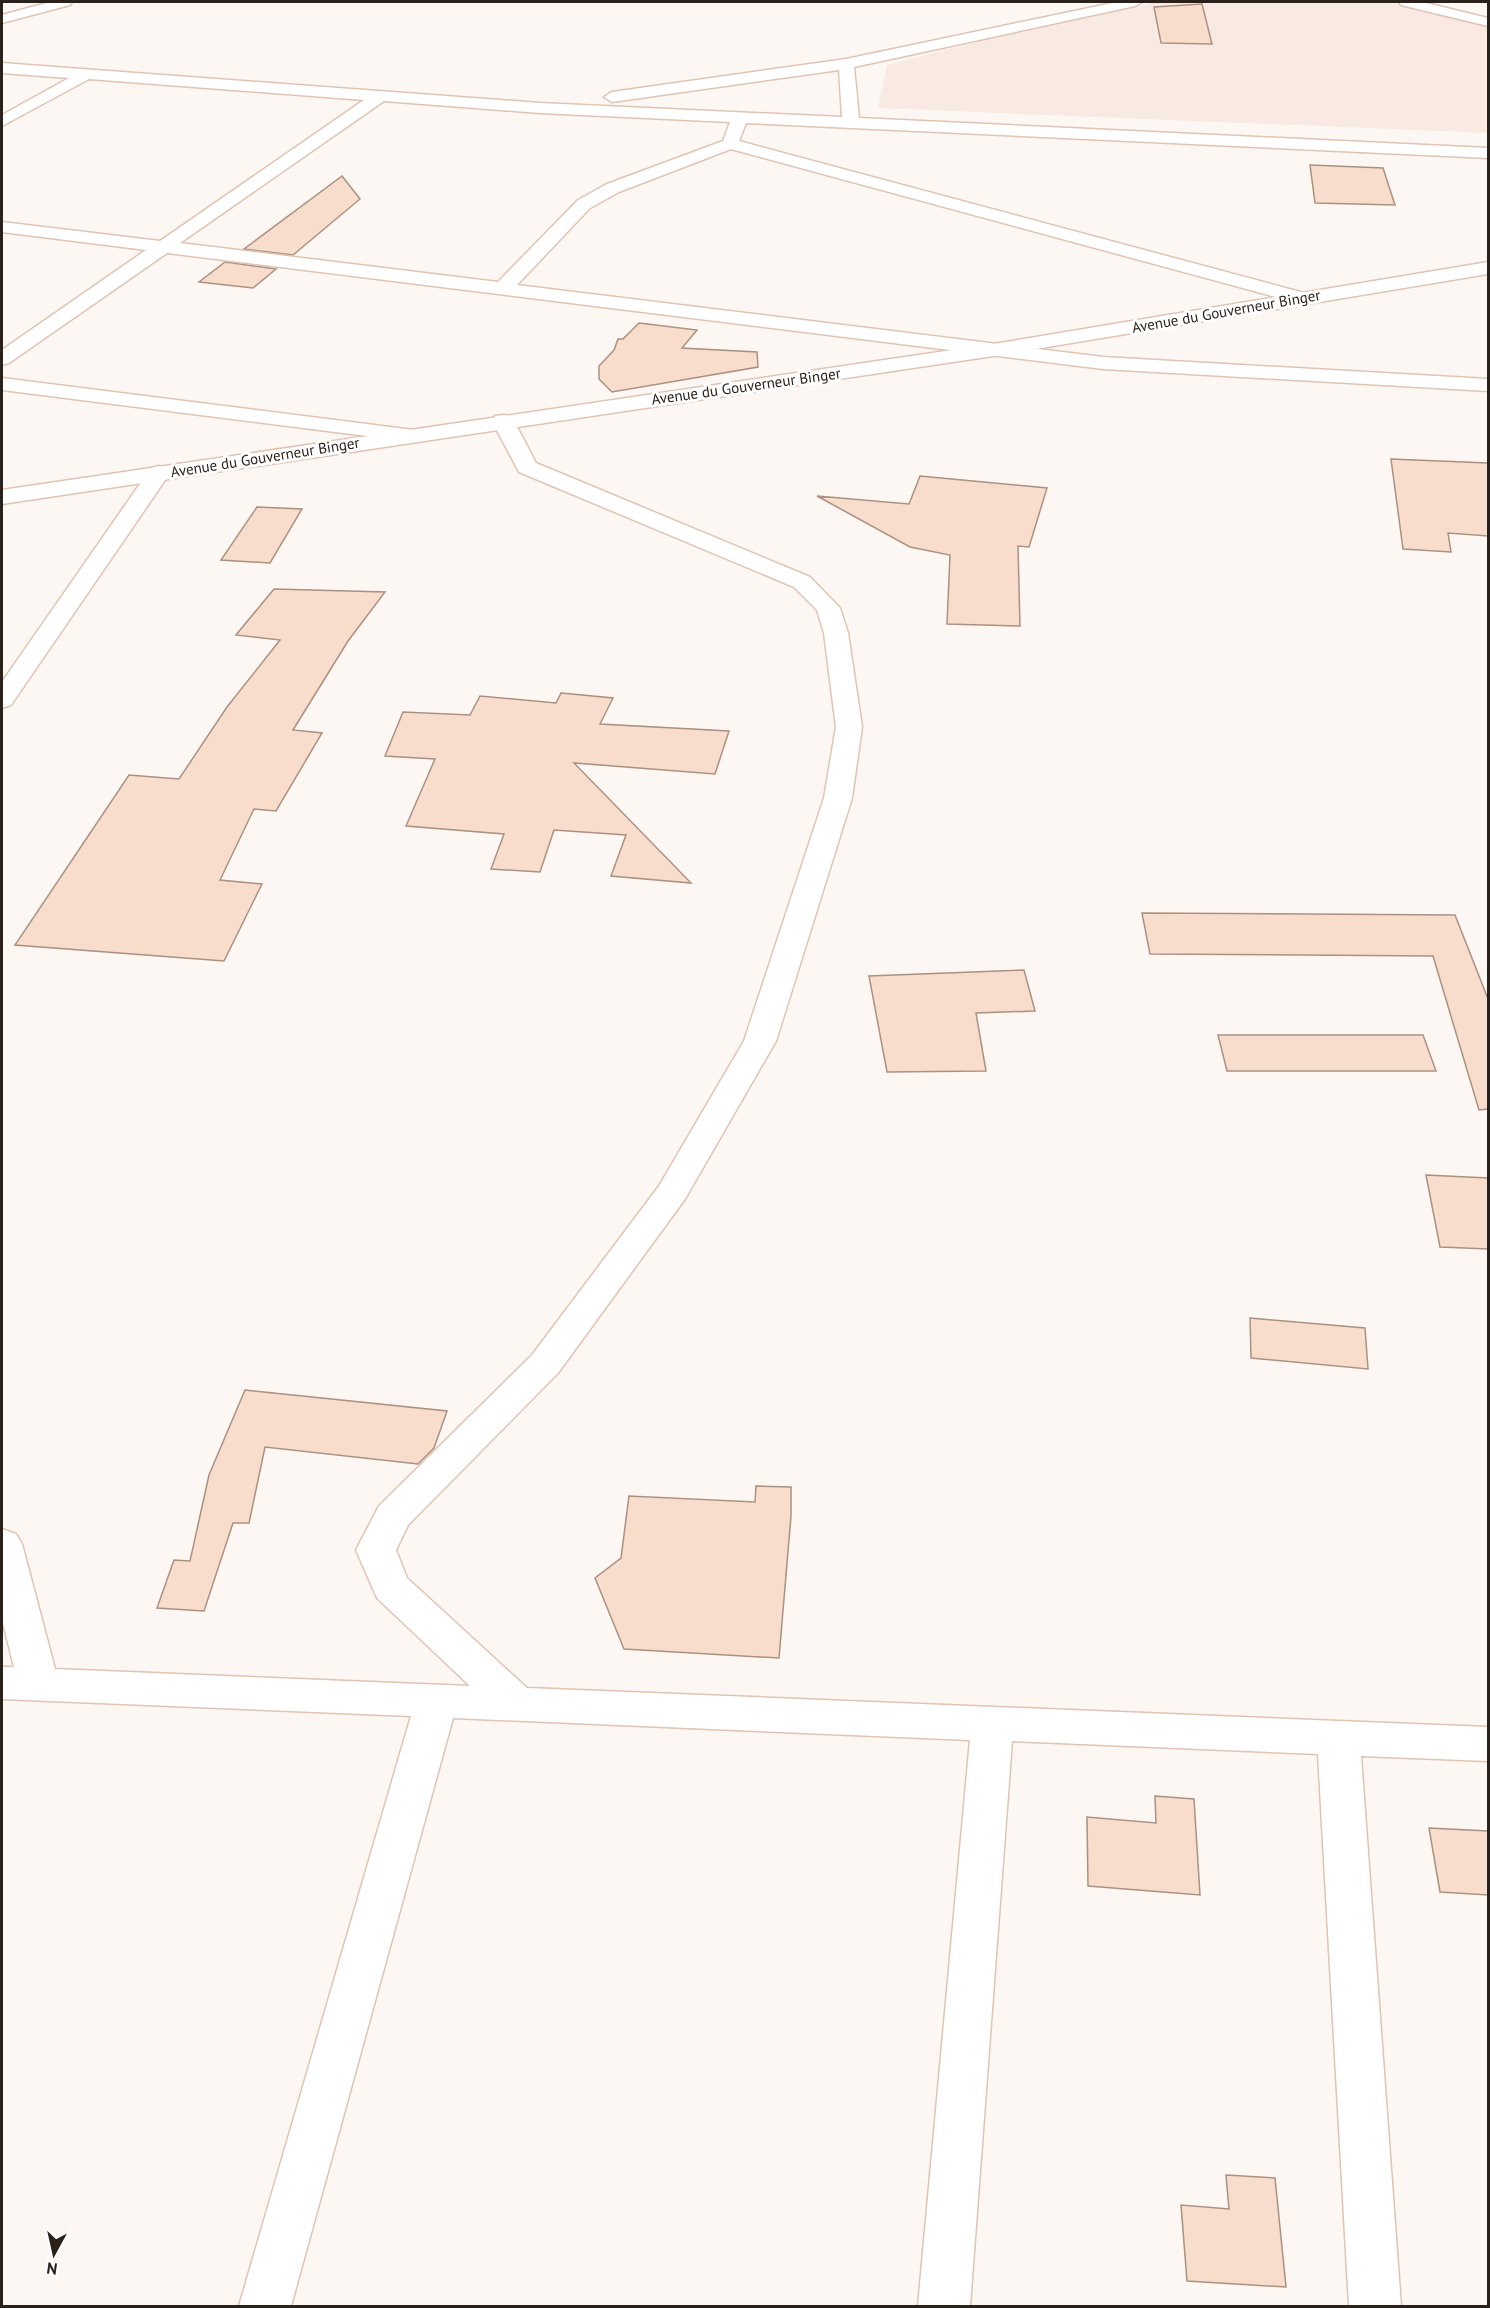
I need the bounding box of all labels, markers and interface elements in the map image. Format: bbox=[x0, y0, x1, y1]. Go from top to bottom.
street label: Avenue du Gouverneur Binger bbox=[1130, 285, 1322, 337]
street label: Avenue du Gouverneur Binger bbox=[650, 363, 842, 409]
street label: Avenue du Gouverneur Binger bbox=[169, 433, 361, 481]
north arrow bbox=[24, 2224, 84, 2284]
text: N bbox=[45, 2258, 59, 2279]

